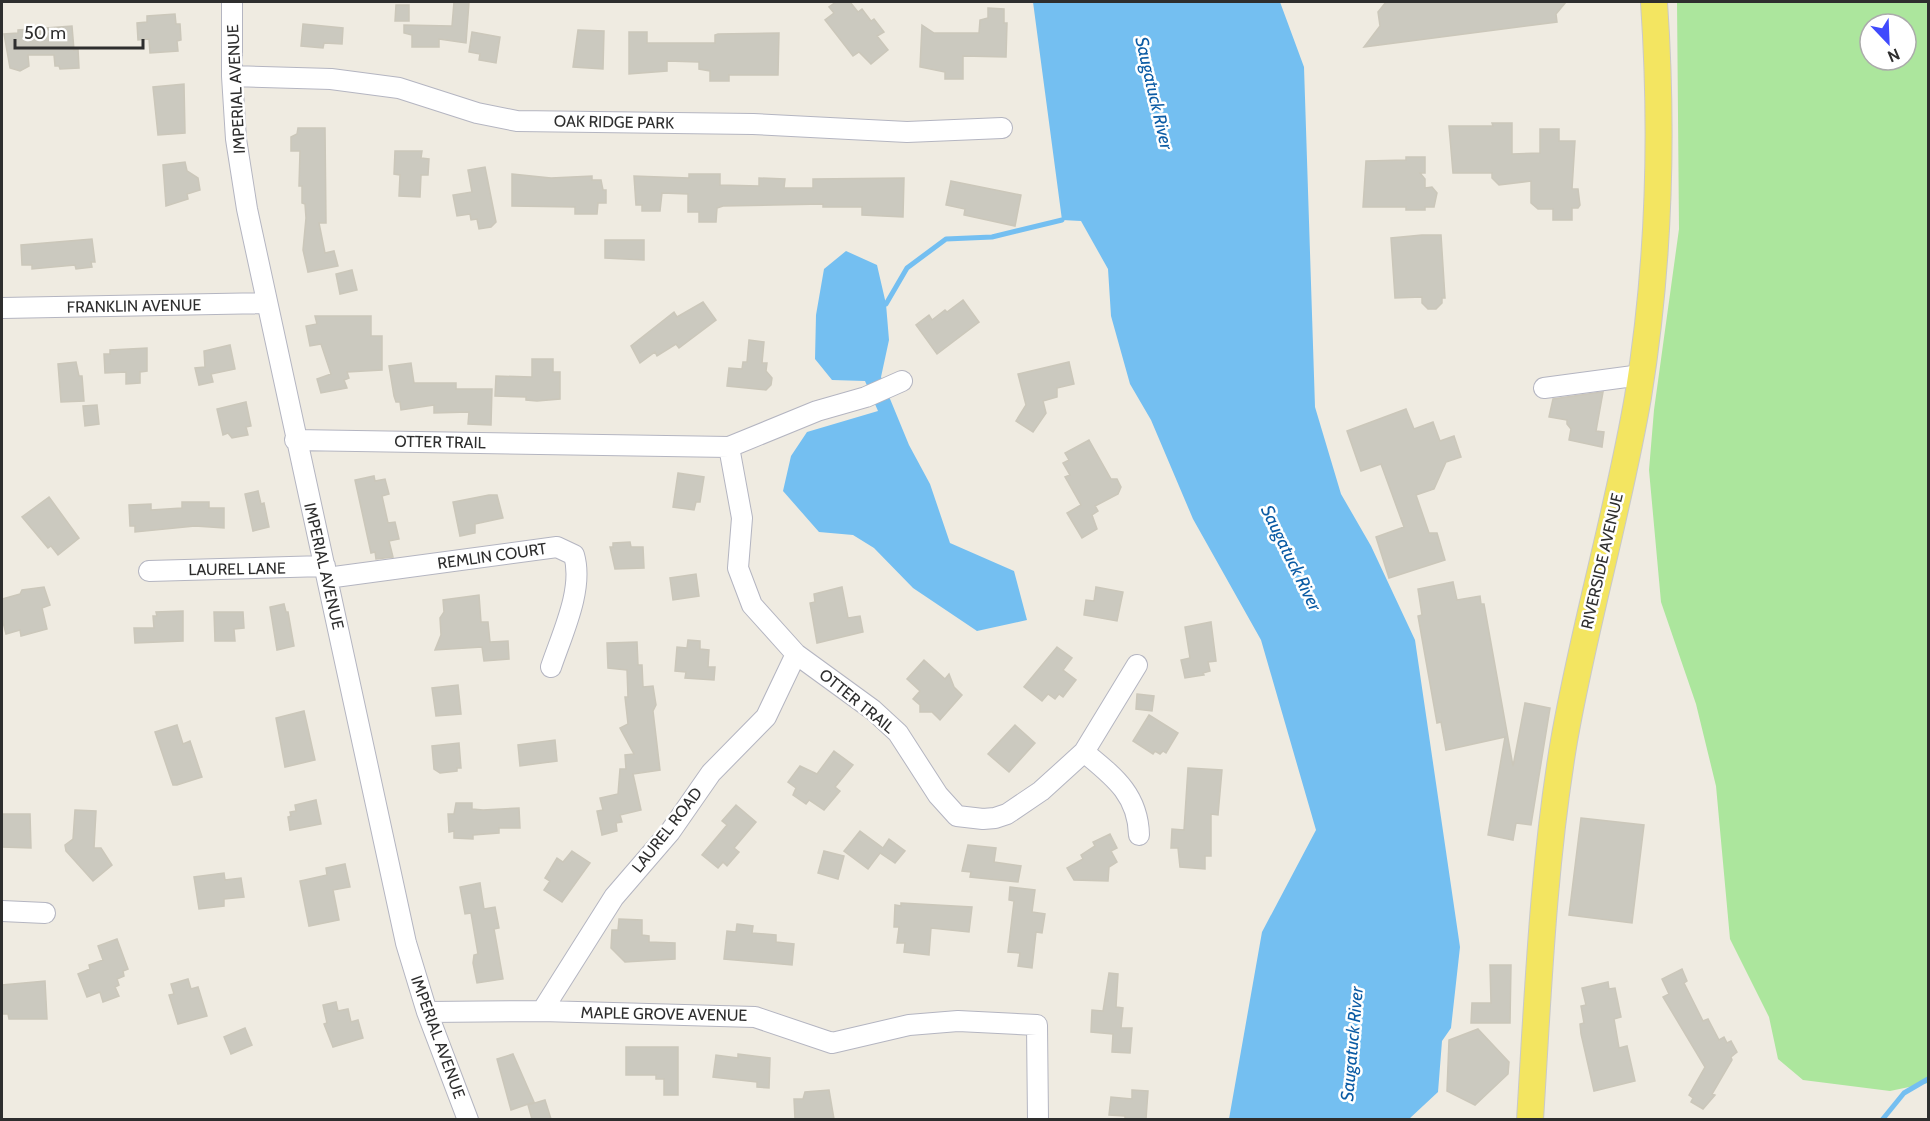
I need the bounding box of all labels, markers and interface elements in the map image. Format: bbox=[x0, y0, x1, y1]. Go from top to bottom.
scale bar bbox=[15, 12, 142, 50]
north arrow bbox=[1858, 12, 1918, 72]
text: 50 m bbox=[24, 22, 66, 44]
street label: IMPERIAL AVENUE bbox=[223, 24, 249, 154]
water label: Saugatuck River bbox=[1130, 35, 1178, 153]
text: N bbox=[1885, 44, 1903, 66]
street label: OAK RIDGE PARK bbox=[554, 111, 674, 133]
street label: FRANKLIN AVENUE bbox=[67, 295, 202, 317]
street label: OTTER TRAIL bbox=[394, 432, 486, 452]
street label: RIVERSIDE AVENUE bbox=[1577, 491, 1627, 631]
street label: IMPERIAL AVENUE bbox=[300, 501, 348, 631]
water label: Saugatuck River bbox=[1256, 502, 1327, 616]
street label: REMLIN COURT bbox=[436, 539, 548, 573]
street label: LAUREL LANE bbox=[188, 559, 286, 579]
street label: OTTER TRAIL bbox=[816, 665, 898, 737]
street label: LAUREL ROAD bbox=[628, 784, 706, 876]
street label: IMPERIAL AVENUE bbox=[407, 973, 469, 1101]
water label: Saugatuck River bbox=[1336, 984, 1368, 1102]
street label: MAPLE GROVE AVENUE bbox=[581, 1003, 748, 1025]

